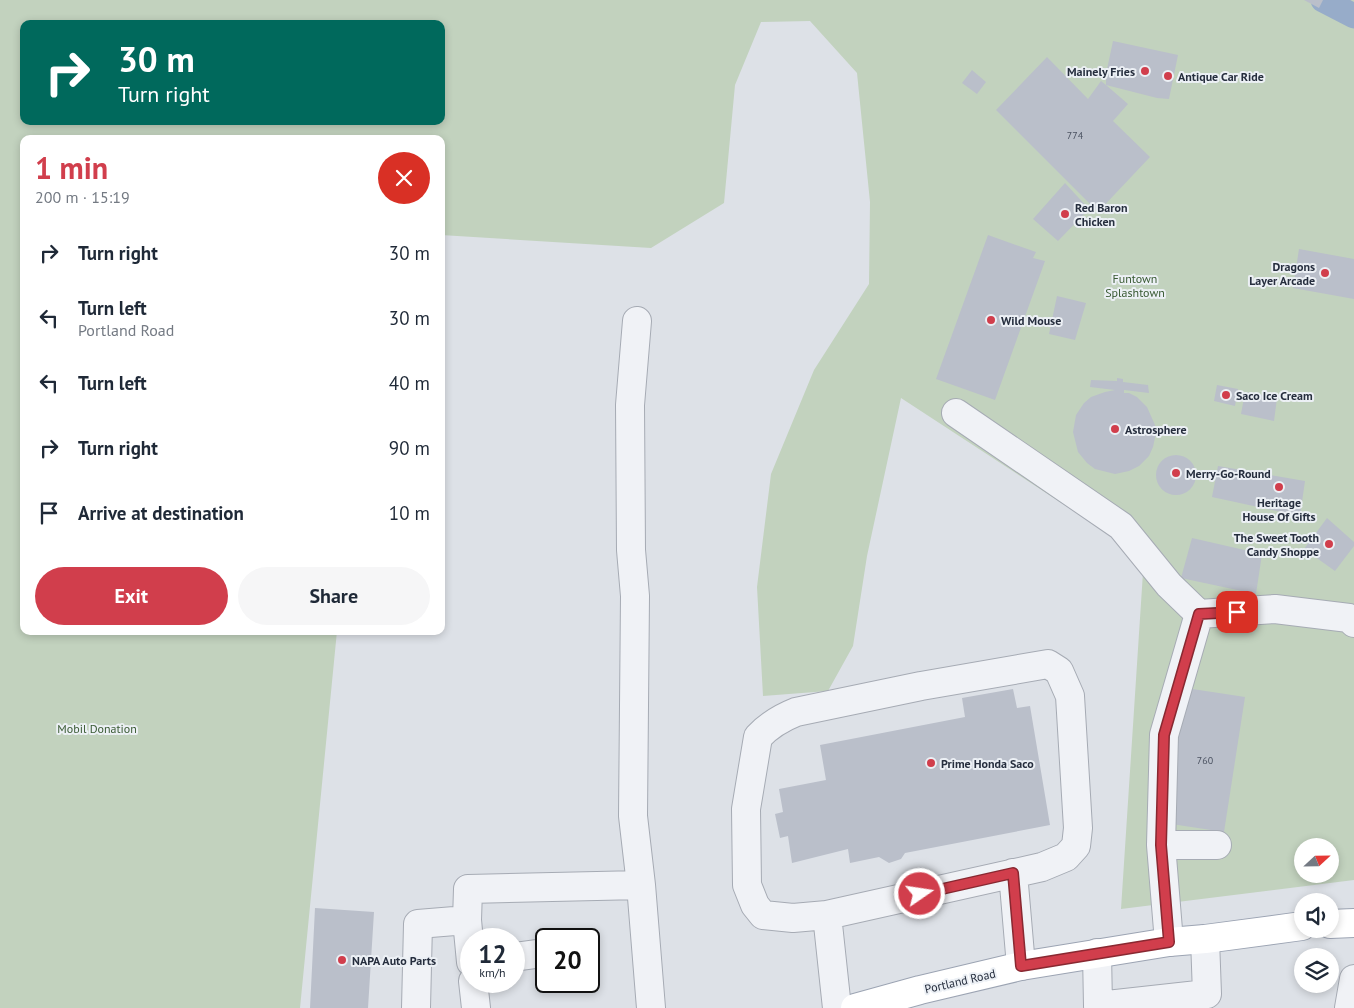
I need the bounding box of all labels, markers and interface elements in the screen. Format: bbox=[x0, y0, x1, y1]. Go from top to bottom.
text: 30 m bbox=[118, 36, 195, 82]
icon: right bbox=[35, 40, 100, 105]
place label: Mainely Fries bbox=[1067, 64, 1135, 79]
marker: Mainely Fries bbox=[1139, 65, 1151, 77]
place label: Antique Car Ride bbox=[1178, 69, 1264, 84]
marker: Antique Car Ride bbox=[1162, 70, 1174, 82]
text: Turn right bbox=[118, 80, 210, 108]
house number: 774 bbox=[1067, 129, 1084, 142]
text: 1 min bbox=[35, 148, 108, 187]
button: close bbox=[378, 152, 430, 204]
text: 200 m · 15:19 bbox=[35, 187, 130, 207]
place label: Red Baron Chicken bbox=[1075, 200, 1128, 229]
marker: Red Baron Chicken bbox=[1059, 208, 1071, 220]
icon: right bbox=[35, 239, 63, 267]
text: Turn right bbox=[78, 241, 158, 265]
text: 30 m bbox=[389, 241, 430, 265]
place label: Dragons Layer Arcade bbox=[1249, 259, 1315, 288]
marker: Dragons Layer Arcade bbox=[1319, 267, 1331, 279]
park label: Funtown Splashtown bbox=[1105, 271, 1165, 300]
text: Turn left bbox=[78, 296, 147, 320]
icon: left bbox=[35, 304, 63, 332]
text: 30 m bbox=[389, 306, 430, 330]
place label: Wild Mouse bbox=[1001, 313, 1061, 328]
marker: Wild Mouse bbox=[985, 314, 997, 326]
text: Portland Road bbox=[78, 320, 174, 340]
icon: left bbox=[35, 369, 63, 397]
text: Turn left bbox=[78, 371, 147, 395]
text: 40 m bbox=[389, 371, 430, 395]
place label: Saco Ice Cream bbox=[1236, 388, 1313, 403]
marker: Saco Ice Cream bbox=[1220, 389, 1232, 401]
place label: Astrosphere bbox=[1125, 422, 1187, 437]
marker: Astrosphere bbox=[1109, 423, 1121, 435]
icon: right bbox=[35, 434, 63, 462]
text: Turn right bbox=[78, 436, 158, 460]
text: 90 m bbox=[389, 436, 430, 460]
place label: Merry-Go-Round bbox=[1186, 466, 1271, 481]
marker: Merry-Go-Round bbox=[1170, 467, 1182, 479]
marker: Heritage House Of Gifts bbox=[1273, 481, 1285, 493]
place label: Heritage House Of Gifts bbox=[1242, 495, 1316, 524]
icon: arrive bbox=[35, 499, 63, 527]
text: Arrive at destination bbox=[78, 501, 244, 525]
text: 10 m bbox=[389, 501, 430, 525]
place label: The Sweet Tooth Candy Shoppe bbox=[1234, 530, 1319, 559]
marker: The Sweet Tooth Candy Shoppe bbox=[1323, 538, 1335, 550]
button: Exit bbox=[35, 567, 228, 625]
button: Share bbox=[238, 567, 430, 625]
pin bbox=[1216, 591, 1258, 633]
icon: arrive bbox=[1223, 598, 1251, 626]
park label: Mobil Donation bbox=[57, 721, 137, 736]
house number: 760 bbox=[1197, 754, 1214, 767]
place label: Prime Honda Saco bbox=[941, 756, 1034, 771]
marker: Prime Honda Saco bbox=[925, 757, 937, 769]
north arrow bbox=[1294, 838, 1339, 882]
map controls bbox=[1294, 838, 1339, 993]
position arrow bbox=[893, 867, 945, 919]
button: sound bbox=[1294, 893, 1339, 938]
speed limit sign: 20 bbox=[535, 928, 600, 993]
text: 12 bbox=[478, 938, 507, 970]
button: layers bbox=[1294, 948, 1339, 993]
place label: NAPA Auto Parts bbox=[352, 953, 436, 968]
marker: NAPA Auto Parts bbox=[336, 954, 348, 966]
text: km/h bbox=[479, 965, 506, 980]
street label: Portland Road bbox=[923, 966, 997, 996]

